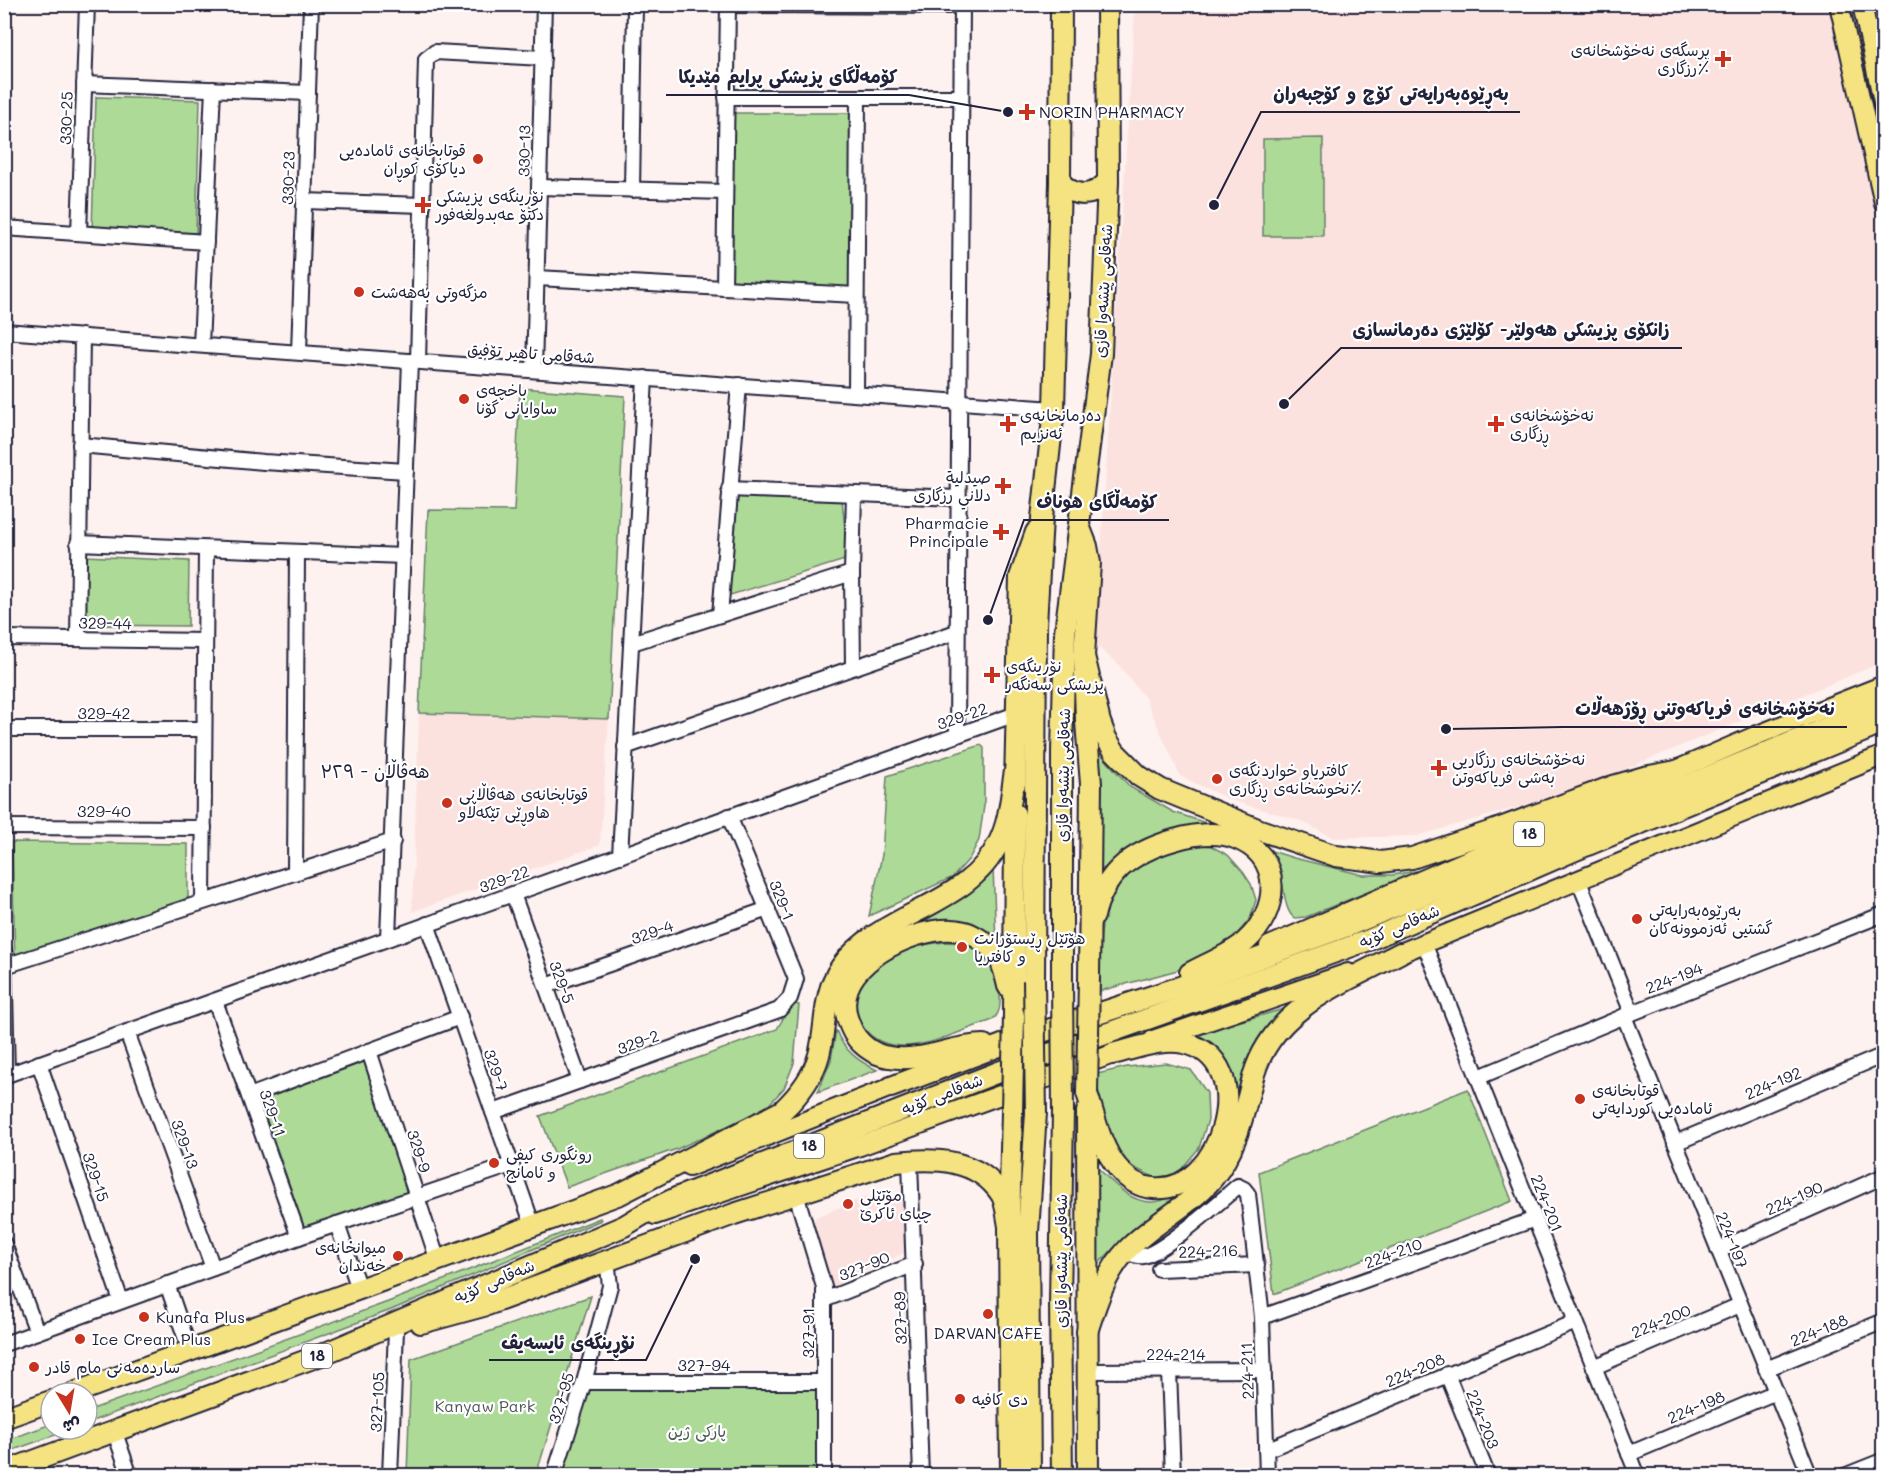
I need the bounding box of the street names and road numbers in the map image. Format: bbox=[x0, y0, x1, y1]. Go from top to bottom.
street label: 330-25 bbox=[54, 91, 77, 145]
street label: 330-13 bbox=[513, 125, 534, 177]
street label: 330-23 bbox=[276, 151, 299, 205]
street label: شەقامی پێشەوا قازی bbox=[1089, 223, 1117, 359]
street label: شەقامی تاهیر تۆفیق bbox=[467, 338, 595, 368]
street label: 329-44 bbox=[78, 612, 132, 633]
street label: 329-22 bbox=[934, 697, 990, 734]
street label: 329-42 bbox=[78, 702, 130, 723]
street label: شەقامی پێشەوا قازی bbox=[1051, 708, 1075, 842]
street label: 329-40 bbox=[77, 800, 131, 821]
road number: 18 bbox=[1514, 822, 1544, 846]
street label: 329-22 bbox=[476, 860, 532, 897]
street label: 329-1 bbox=[765, 877, 800, 923]
street label: شەقامی کۆیە bbox=[1355, 899, 1443, 953]
street label: 329-4 bbox=[628, 914, 677, 949]
street label: 224-194 bbox=[1642, 957, 1706, 998]
street label: 329-5 bbox=[545, 958, 580, 1006]
street label: 329-2 bbox=[614, 1024, 662, 1059]
street label: 329-7 bbox=[479, 1046, 513, 1094]
street label: 224-192 bbox=[1741, 1061, 1804, 1104]
street label: شەقامی کۆیە bbox=[898, 1068, 986, 1120]
street label: 329-11 bbox=[255, 1086, 292, 1139]
street label: 329-13 bbox=[167, 1116, 204, 1171]
street label: 329-9 bbox=[403, 1127, 436, 1175]
road number: 18 bbox=[794, 1134, 824, 1158]
street label: 329-15 bbox=[78, 1149, 115, 1204]
street label: 224-201 bbox=[1527, 1171, 1568, 1235]
street label: 224-190 bbox=[1762, 1176, 1826, 1219]
street label: شەقامی پێشەوا قازی bbox=[1050, 1194, 1072, 1328]
street label: 224-197 bbox=[1712, 1208, 1753, 1271]
street label: 224-210 bbox=[1361, 1232, 1425, 1273]
street label: 224-216 bbox=[1178, 1239, 1238, 1262]
street label: 327-90 bbox=[835, 1246, 893, 1285]
street label: شەقامی کۆیە bbox=[450, 1254, 538, 1308]
street label: 327-89 bbox=[888, 1291, 911, 1345]
street label: 224-200 bbox=[1628, 1299, 1694, 1342]
street label: 327-91 bbox=[797, 1308, 818, 1358]
street label: 224-188 bbox=[1787, 1308, 1851, 1351]
street label: 224-211 bbox=[1235, 1342, 1258, 1400]
street label: 224-214 bbox=[1146, 1343, 1206, 1364]
road number: 18 bbox=[302, 1344, 332, 1368]
street label: 224-208 bbox=[1382, 1348, 1448, 1391]
street label: 327-94 bbox=[678, 1354, 731, 1375]
street label: 327-95 bbox=[543, 1370, 578, 1426]
street label: 327-105 bbox=[364, 1371, 389, 1433]
street label: 224-198 bbox=[1664, 1385, 1728, 1428]
street label: 224-203 bbox=[1462, 1386, 1505, 1452]

